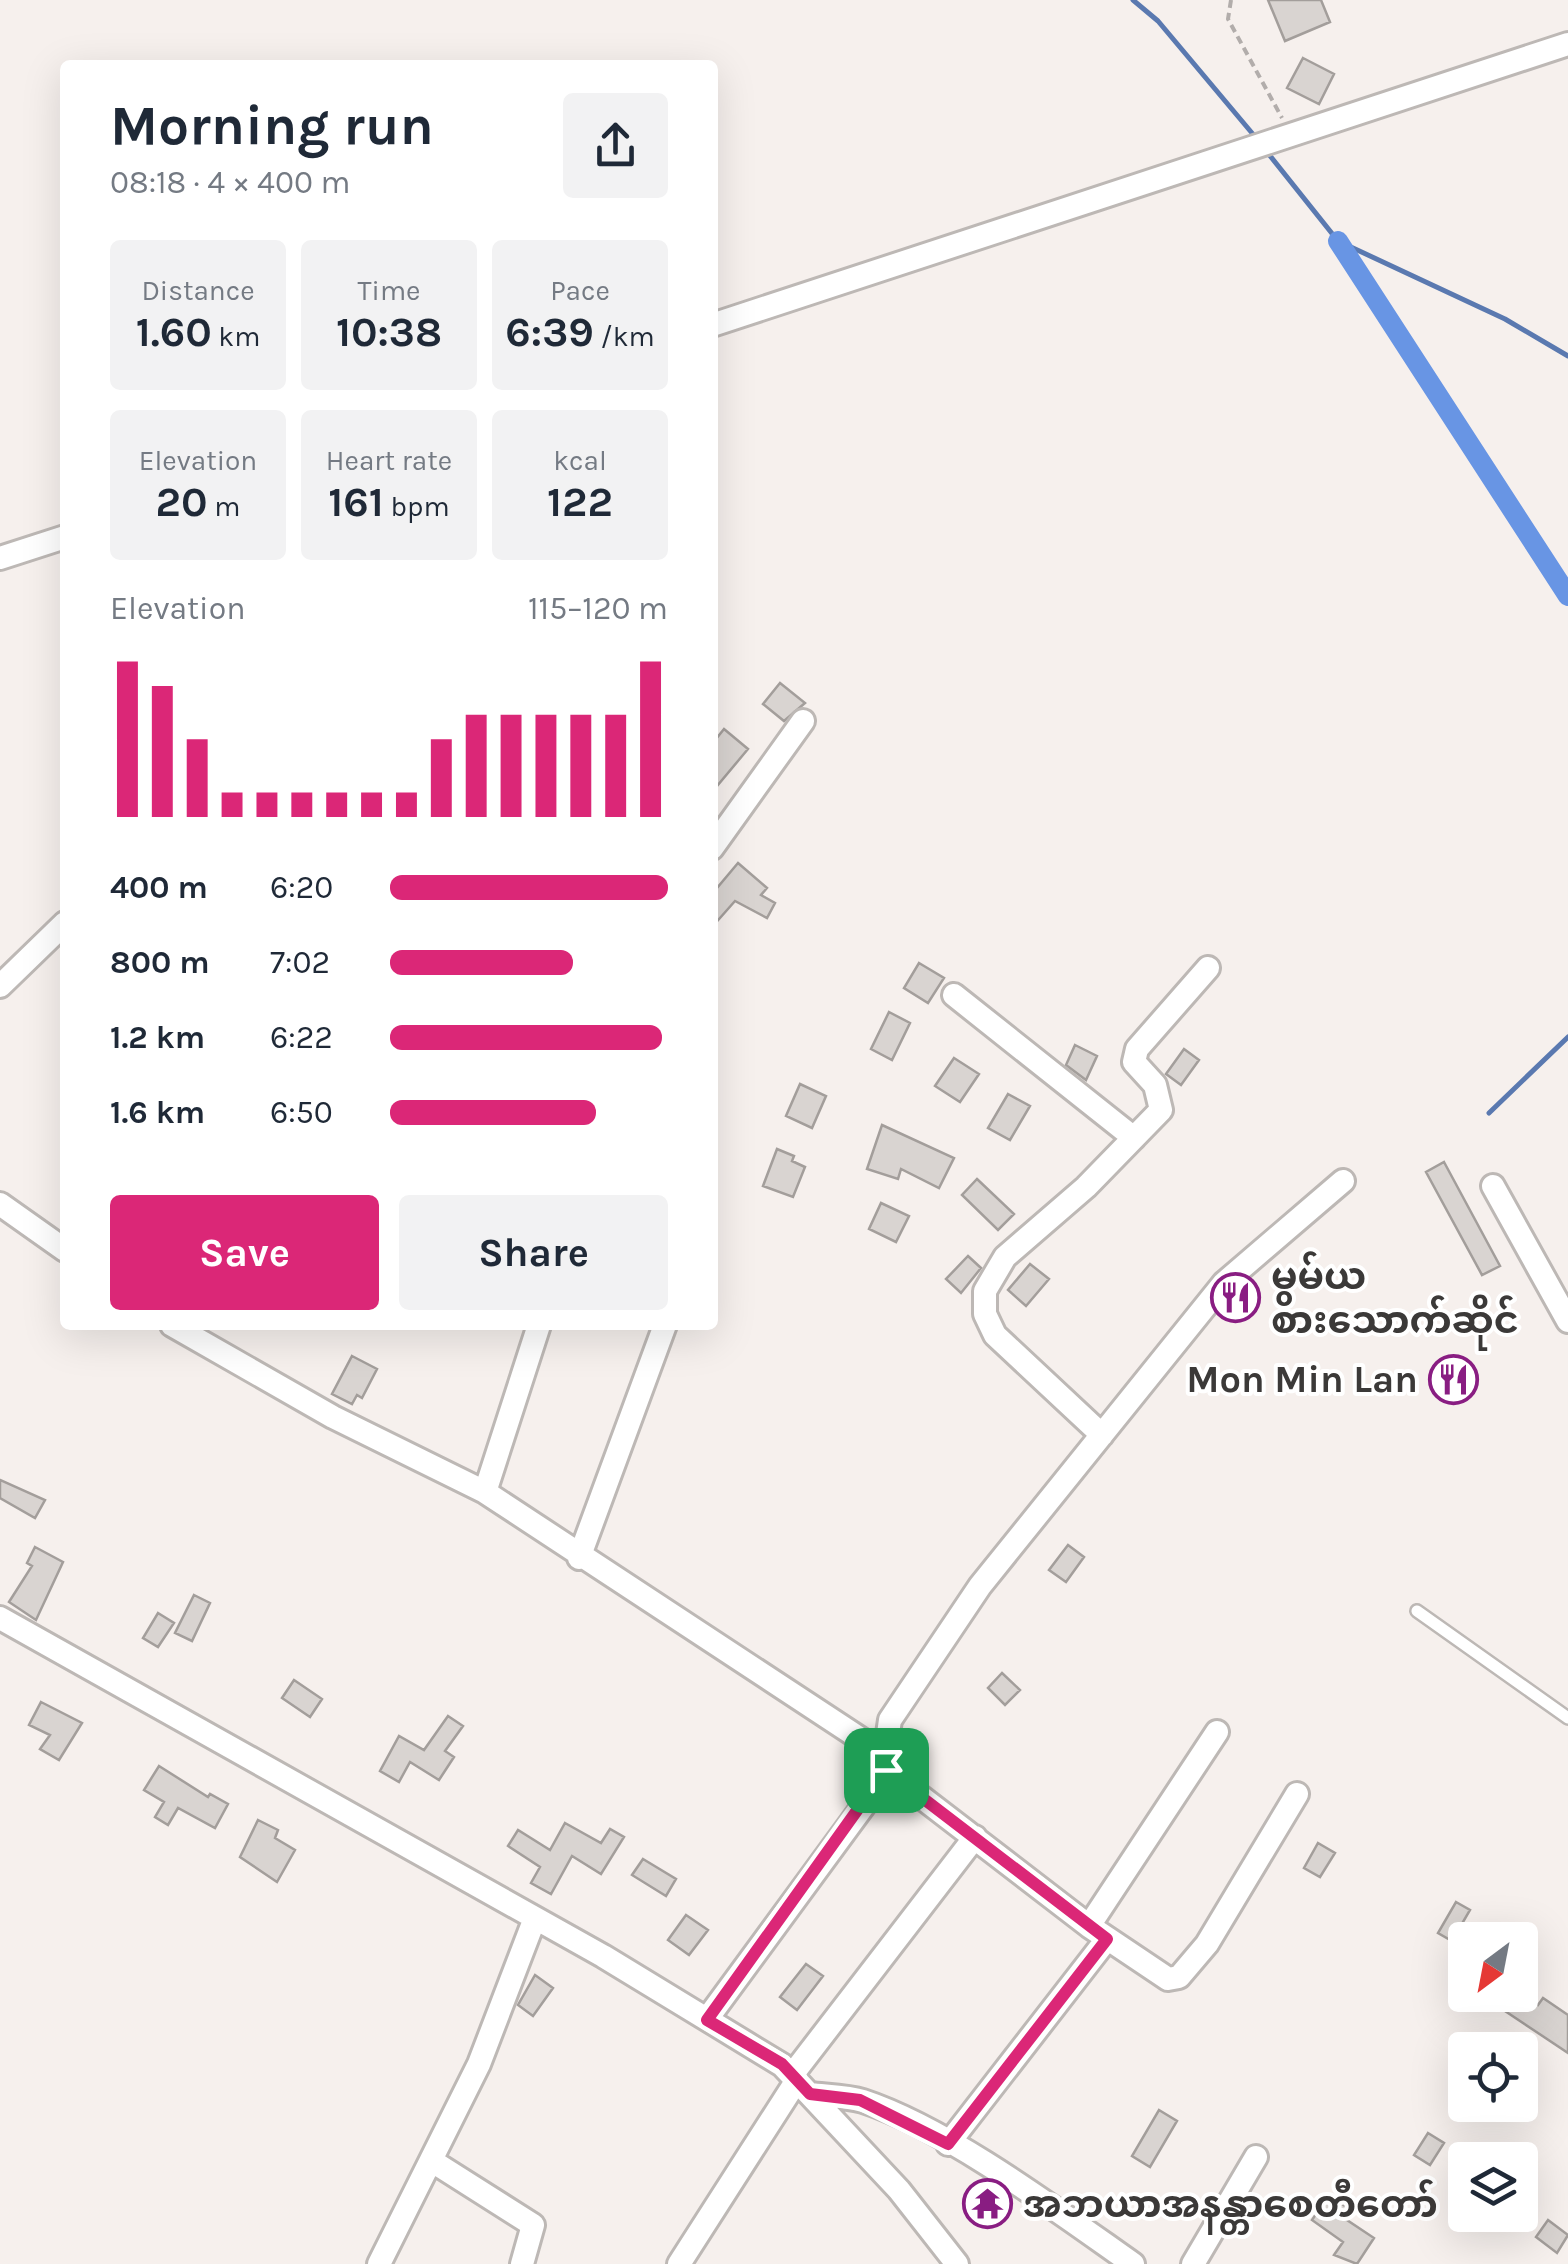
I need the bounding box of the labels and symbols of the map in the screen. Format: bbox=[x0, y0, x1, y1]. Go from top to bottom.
place label: မွမ်ယ စားသောက်ဆိုင် bbox=[1271, 1251, 1519, 1351]
restaurant icon: မွမ်ယ စားသောက်ဆိုင် bbox=[1210, 1272, 1262, 1324]
restaurant icon: Mon Min Lan bbox=[1427, 1353, 1479, 1405]
place label: Mon Min Lan bbox=[1186, 1357, 1418, 1402]
pin bbox=[844, 1728, 929, 1813]
north arrow bbox=[1448, 1922, 1538, 2012]
temple icon: အဘယာအနန္တာစေတီတော် bbox=[962, 2178, 1014, 2230]
place label: အဘယာအနန္တာစေတီတော် bbox=[1023, 2178, 1438, 2235]

